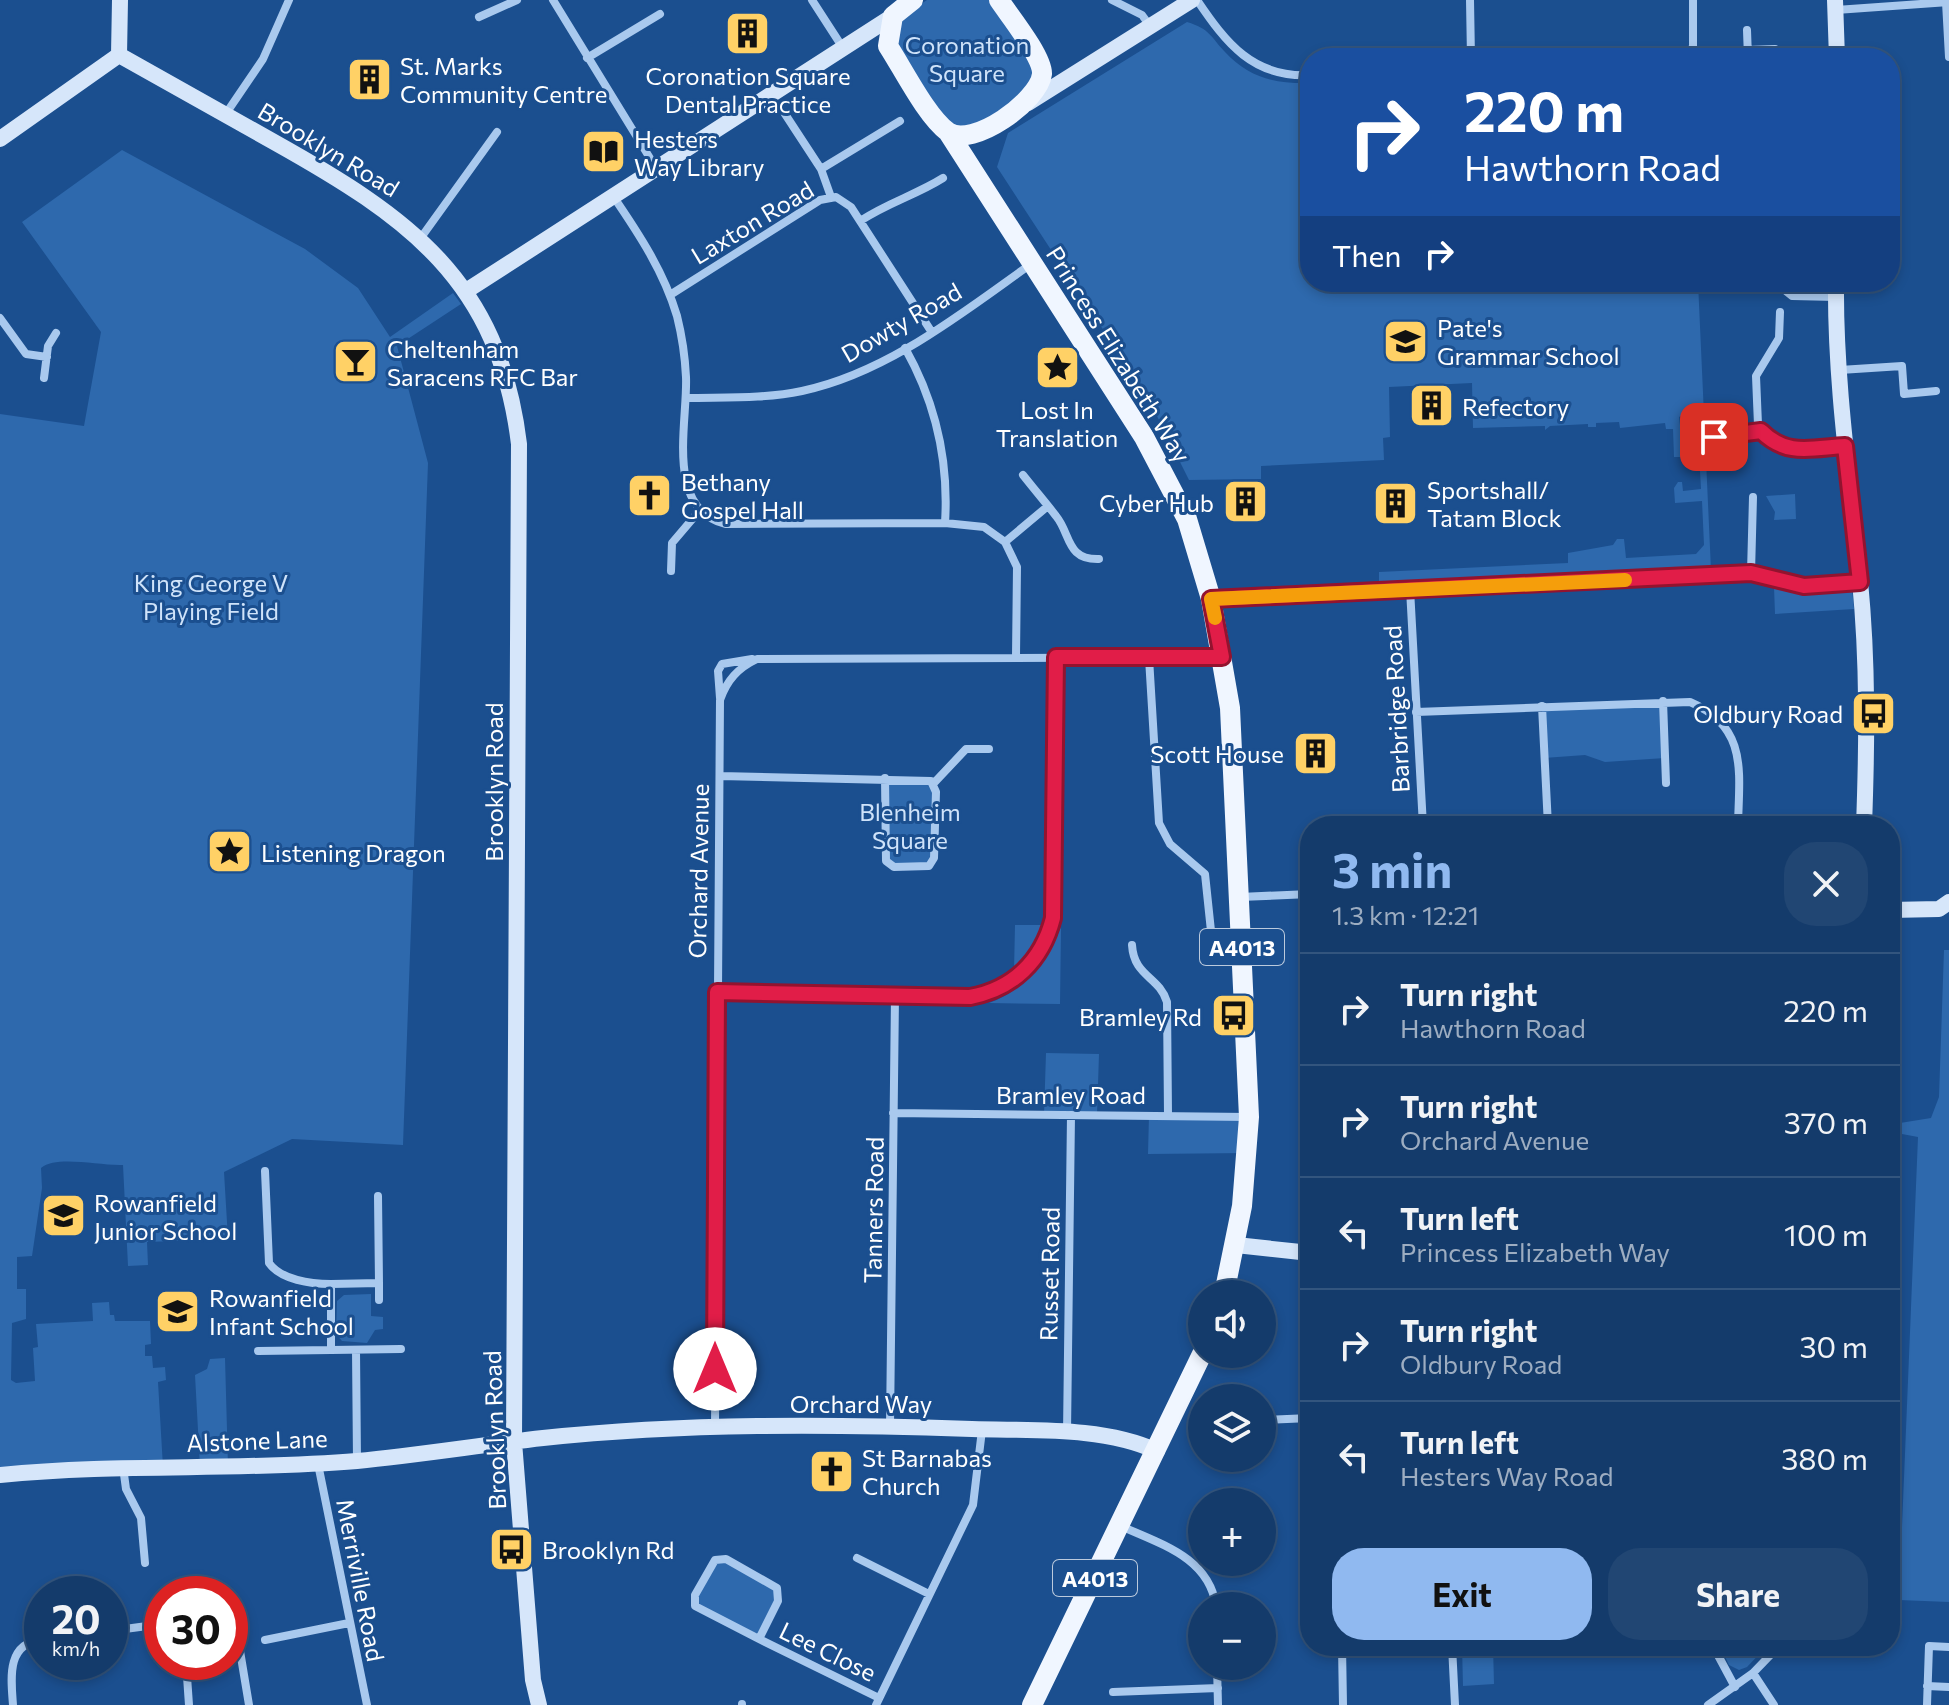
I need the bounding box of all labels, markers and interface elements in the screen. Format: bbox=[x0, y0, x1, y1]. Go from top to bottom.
building icon: Coronation Square Dental Practice bbox=[724, 9, 772, 57]
park label: Coronation Square bbox=[905, 30, 1029, 87]
place label: St. Marks Community Centre bbox=[400, 51, 607, 108]
building icon: St. Marks Community Centre bbox=[345, 55, 393, 103]
place label: Coronation Square Dental Practice bbox=[645, 61, 851, 118]
text: 220 m bbox=[1464, 75, 1624, 144]
icon: right bbox=[1332, 80, 1436, 184]
street label: Brooklyn Road bbox=[253, 96, 405, 202]
place label: Hesters Way Library bbox=[634, 124, 765, 181]
library icon: Hesters Way Library bbox=[579, 128, 627, 176]
text: Hawthorn Road bbox=[1464, 144, 1721, 188]
street label: Laxton Road bbox=[686, 174, 818, 270]
icon: right bbox=[1417, 232, 1461, 276]
text: Then bbox=[1332, 236, 1401, 273]
street label: Princess Elizabeth Way bbox=[1041, 241, 1197, 467]
street label: Dowty Road bbox=[836, 276, 966, 368]
place label: Pate's Grammar School bbox=[1437, 313, 1620, 370]
school or university icon: Pate's Grammar School bbox=[1382, 317, 1430, 365]
place label: Cheltenham Saracens RFC Bar bbox=[387, 334, 578, 391]
bar icon: Cheltenham Saracens RFC Bar bbox=[332, 338, 380, 386]
place icon: Lost In Translation bbox=[1033, 343, 1081, 391]
building icon: Refectory bbox=[1407, 382, 1455, 430]
place label: Refectory bbox=[1462, 392, 1569, 421]
place label: Lost In Translation bbox=[996, 395, 1118, 452]
pin bbox=[1680, 403, 1748, 471]
icon: arrive bbox=[1692, 415, 1736, 459]
place label: Bethany Gospel Hall bbox=[681, 467, 804, 524]
church icon: Bethany Gospel Hall bbox=[626, 471, 674, 519]
place label: Sportshall/ Tatam Block bbox=[1427, 475, 1562, 532]
building icon: Cyber Hub bbox=[1221, 478, 1269, 526]
building icon: Sportshall/ Tatam Block bbox=[1372, 479, 1420, 527]
place label: Cyber Hub bbox=[1099, 488, 1214, 517]
park label: King George V Playing Field bbox=[134, 568, 288, 625]
street label: Barbridge Road bbox=[1377, 625, 1415, 793]
bus stop icon: Oldbury Road bbox=[1850, 689, 1898, 737]
place label: Oldbury Road bbox=[1693, 699, 1843, 728]
street label: Brooklyn Road bbox=[479, 702, 508, 862]
building icon: Scott House bbox=[1291, 729, 1339, 777]
place label: Scott House bbox=[1150, 739, 1284, 768]
street label: Orchard Avenue bbox=[682, 783, 714, 959]
park label: Blenheim Square bbox=[859, 797, 961, 854]
place icon: Listening Dragon bbox=[206, 828, 254, 876]
place label: Listening Dragon bbox=[261, 838, 446, 867]
text: 3 min bbox=[1332, 839, 1452, 898]
button: close bbox=[1784, 842, 1868, 926]
text: 1.3 km · 12:21 bbox=[1332, 899, 1479, 930]
road number: A4013 bbox=[1200, 929, 1284, 965]
text: Turn right bbox=[1400, 975, 1537, 1012]
icon: right bbox=[1332, 987, 1376, 1031]
text: 220 m bbox=[1783, 991, 1868, 1028]
bus stop icon: Bramley Rd bbox=[1209, 992, 1257, 1040]
place label: Bramley Rd bbox=[1079, 1002, 1202, 1031]
text: Hawthorn Road bbox=[1400, 1012, 1586, 1043]
street label: Bramley Road bbox=[996, 1080, 1146, 1109]
text: Turn right bbox=[1400, 1087, 1537, 1124]
icon: right bbox=[1332, 1099, 1376, 1143]
text: 370 m bbox=[1784, 1103, 1868, 1140]
text: Orchard Avenue bbox=[1400, 1124, 1589, 1155]
street label: Tanners Road bbox=[857, 1136, 889, 1284]
place label: Rowanfield Junior School bbox=[94, 1188, 237, 1245]
school or university icon: Rowanfield Junior School bbox=[39, 1192, 87, 1240]
text: Turn left bbox=[1400, 1199, 1519, 1236]
street label: Russet Road bbox=[1033, 1207, 1065, 1341]
icon: left bbox=[1332, 1211, 1376, 1255]
text: 100 m bbox=[1784, 1215, 1868, 1252]
text: Princess Elizabeth Way bbox=[1400, 1236, 1670, 1267]
map controls bbox=[1188, 1280, 1276, 1680]
button: sound bbox=[1188, 1280, 1276, 1368]
place label: Rowanfield Infant School bbox=[209, 1283, 354, 1340]
school or university icon: Rowanfield Infant School bbox=[154, 1287, 202, 1335]
text: Turn right bbox=[1400, 1311, 1537, 1348]
icon: right bbox=[1332, 1323, 1376, 1367]
position arrow bbox=[673, 1327, 757, 1411]
text: 30 m bbox=[1799, 1327, 1868, 1364]
text: Oldbury Road bbox=[1400, 1348, 1562, 1379]
street label: Brooklyn Road bbox=[477, 1350, 511, 1510]
button: layers bbox=[1188, 1384, 1276, 1472]
street label: Orchard Way bbox=[790, 1389, 932, 1418]
street label: Alstone Lane bbox=[186, 1423, 328, 1457]
text: Turn left bbox=[1400, 1423, 1519, 1460]
icon: left bbox=[1332, 1435, 1376, 1479]
text: 380 m bbox=[1781, 1439, 1868, 1476]
place label: St Barnabas Church bbox=[862, 1443, 992, 1500]
church icon: St Barnabas Church bbox=[807, 1447, 855, 1495]
text: Hesters Way Road bbox=[1400, 1460, 1614, 1491]
button: + bbox=[1188, 1488, 1276, 1576]
street label: Merriville Road bbox=[331, 1496, 391, 1664]
bus stop icon: Brooklyn Rd bbox=[487, 1525, 535, 1573]
place label: Brooklyn Rd bbox=[542, 1535, 674, 1564]
button: Exit bbox=[1332, 1548, 1592, 1640]
button: Share bbox=[1608, 1548, 1868, 1640]
road number: A4013 bbox=[1053, 1560, 1137, 1596]
speed limit sign: 30 bbox=[144, 1576, 248, 1680]
button: − bbox=[1188, 1592, 1276, 1680]
text: 20 bbox=[51, 1593, 101, 1642]
street label: Lee Close bbox=[775, 1615, 881, 1687]
text: km/h bbox=[52, 1636, 100, 1660]

